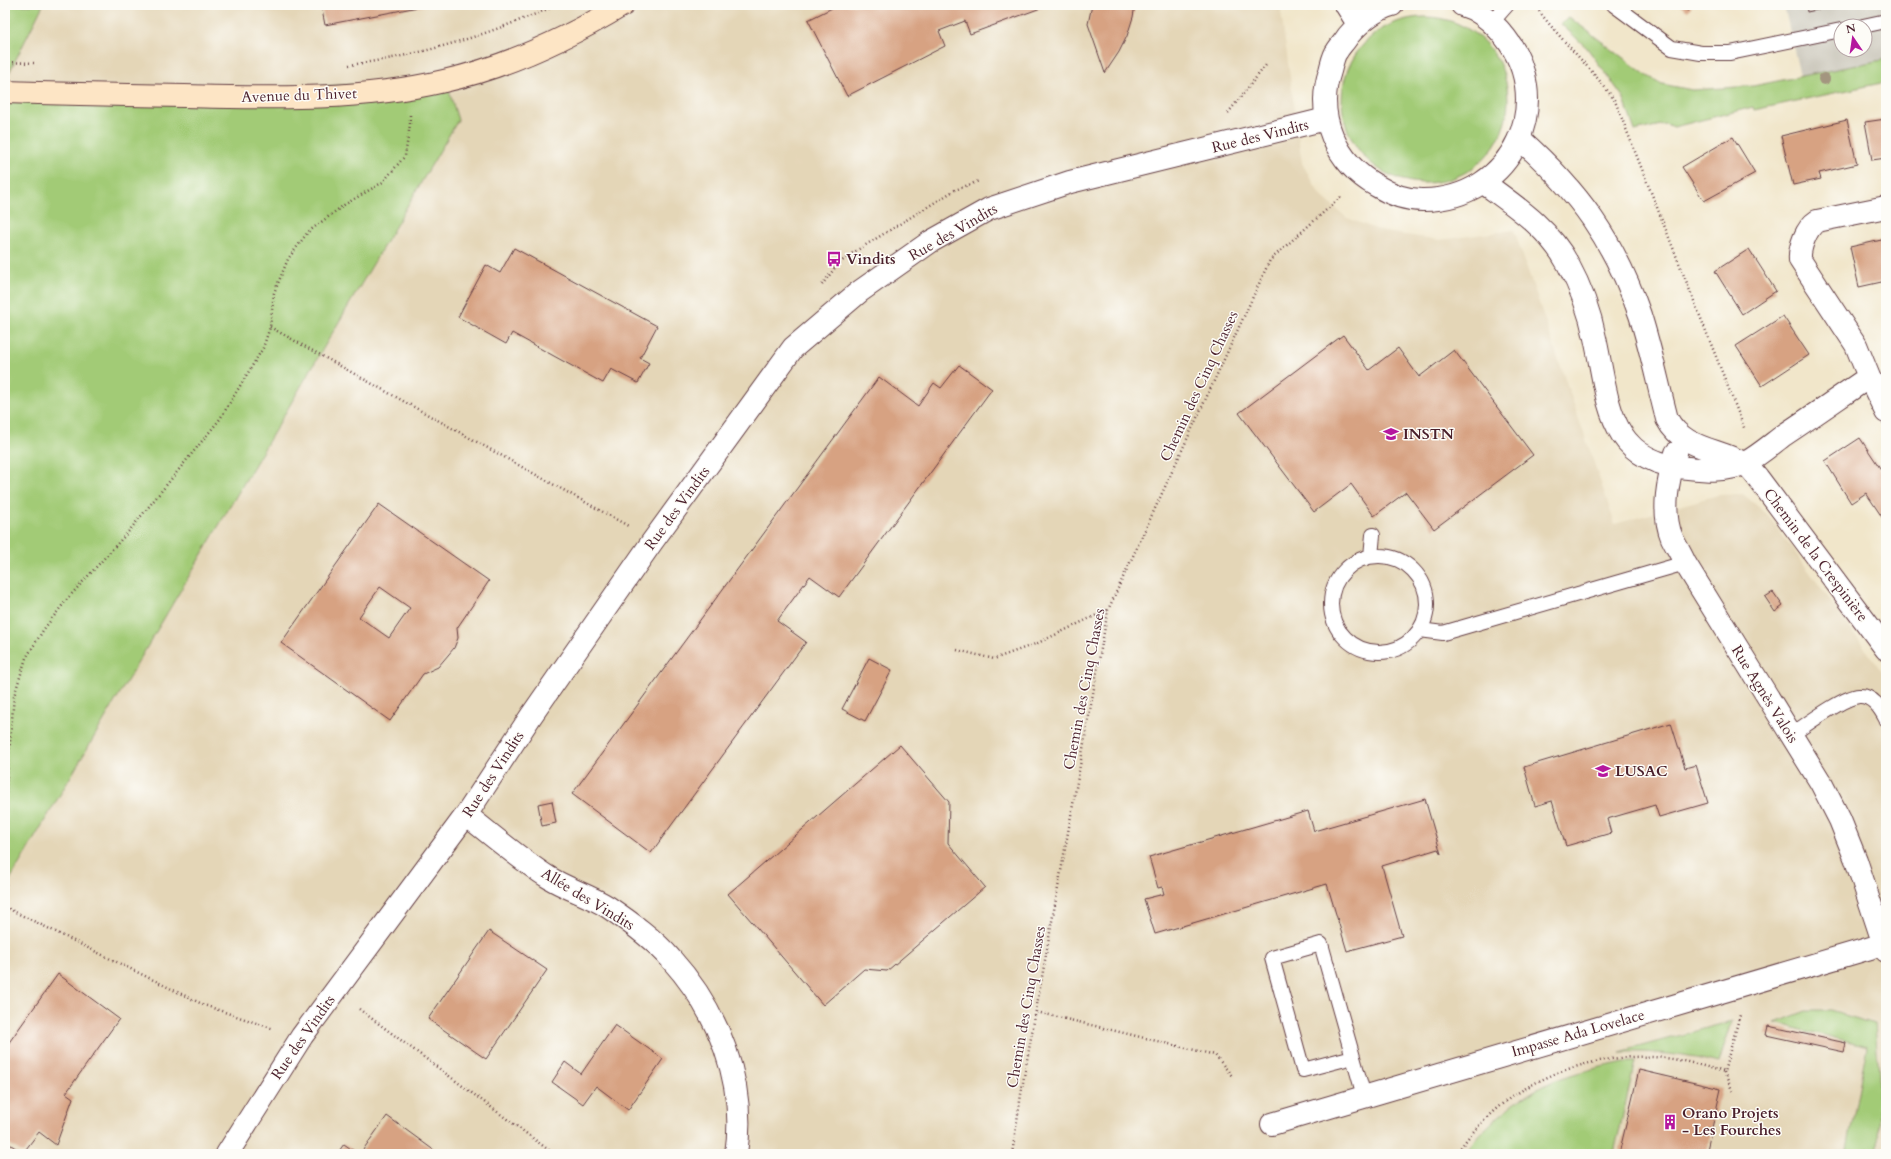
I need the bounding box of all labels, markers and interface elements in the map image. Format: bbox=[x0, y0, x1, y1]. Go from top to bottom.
north arrow bbox=[1833, 18, 1873, 58]
text: N bbox=[1845, 20, 1858, 37]
street label: Avenue du Thivet bbox=[241, 83, 357, 107]
street label: Rue des Vindits bbox=[1210, 114, 1310, 158]
street label: Rue des Vindits bbox=[905, 199, 1001, 265]
place label: Vindits bbox=[846, 249, 896, 269]
bus stop icon: Vindits bbox=[825, 250, 843, 268]
street label: Chemin des Cinq Chasses bbox=[1155, 307, 1243, 465]
place label: INSTN bbox=[1403, 424, 1454, 444]
school or university icon: INSTN bbox=[1382, 425, 1400, 443]
street label: Rue des Vindits bbox=[640, 462, 714, 554]
street label: Chemin de la Crespinière bbox=[1759, 484, 1873, 626]
street label: Chemin des Cinq Chasses bbox=[1059, 607, 1109, 771]
street label: Rue Agnès Valois bbox=[1727, 641, 1803, 747]
street label: Rue des Vindits bbox=[458, 727, 528, 821]
place label: LUSAC bbox=[1615, 761, 1668, 781]
school or university icon: LUSAC bbox=[1594, 762, 1612, 780]
street label: Allée des Vindits bbox=[538, 863, 638, 935]
street label: Chemin des Cinq Chasses bbox=[1002, 924, 1050, 1090]
street label: Rue des Vindits bbox=[266, 991, 340, 1083]
street label: Impasse Ada Lovelace bbox=[1509, 1004, 1647, 1062]
place label: Orano Projets - Les Fourches bbox=[1682, 1103, 1781, 1140]
building icon: Orano Projets - Les Fourches bbox=[1661, 1113, 1679, 1131]

